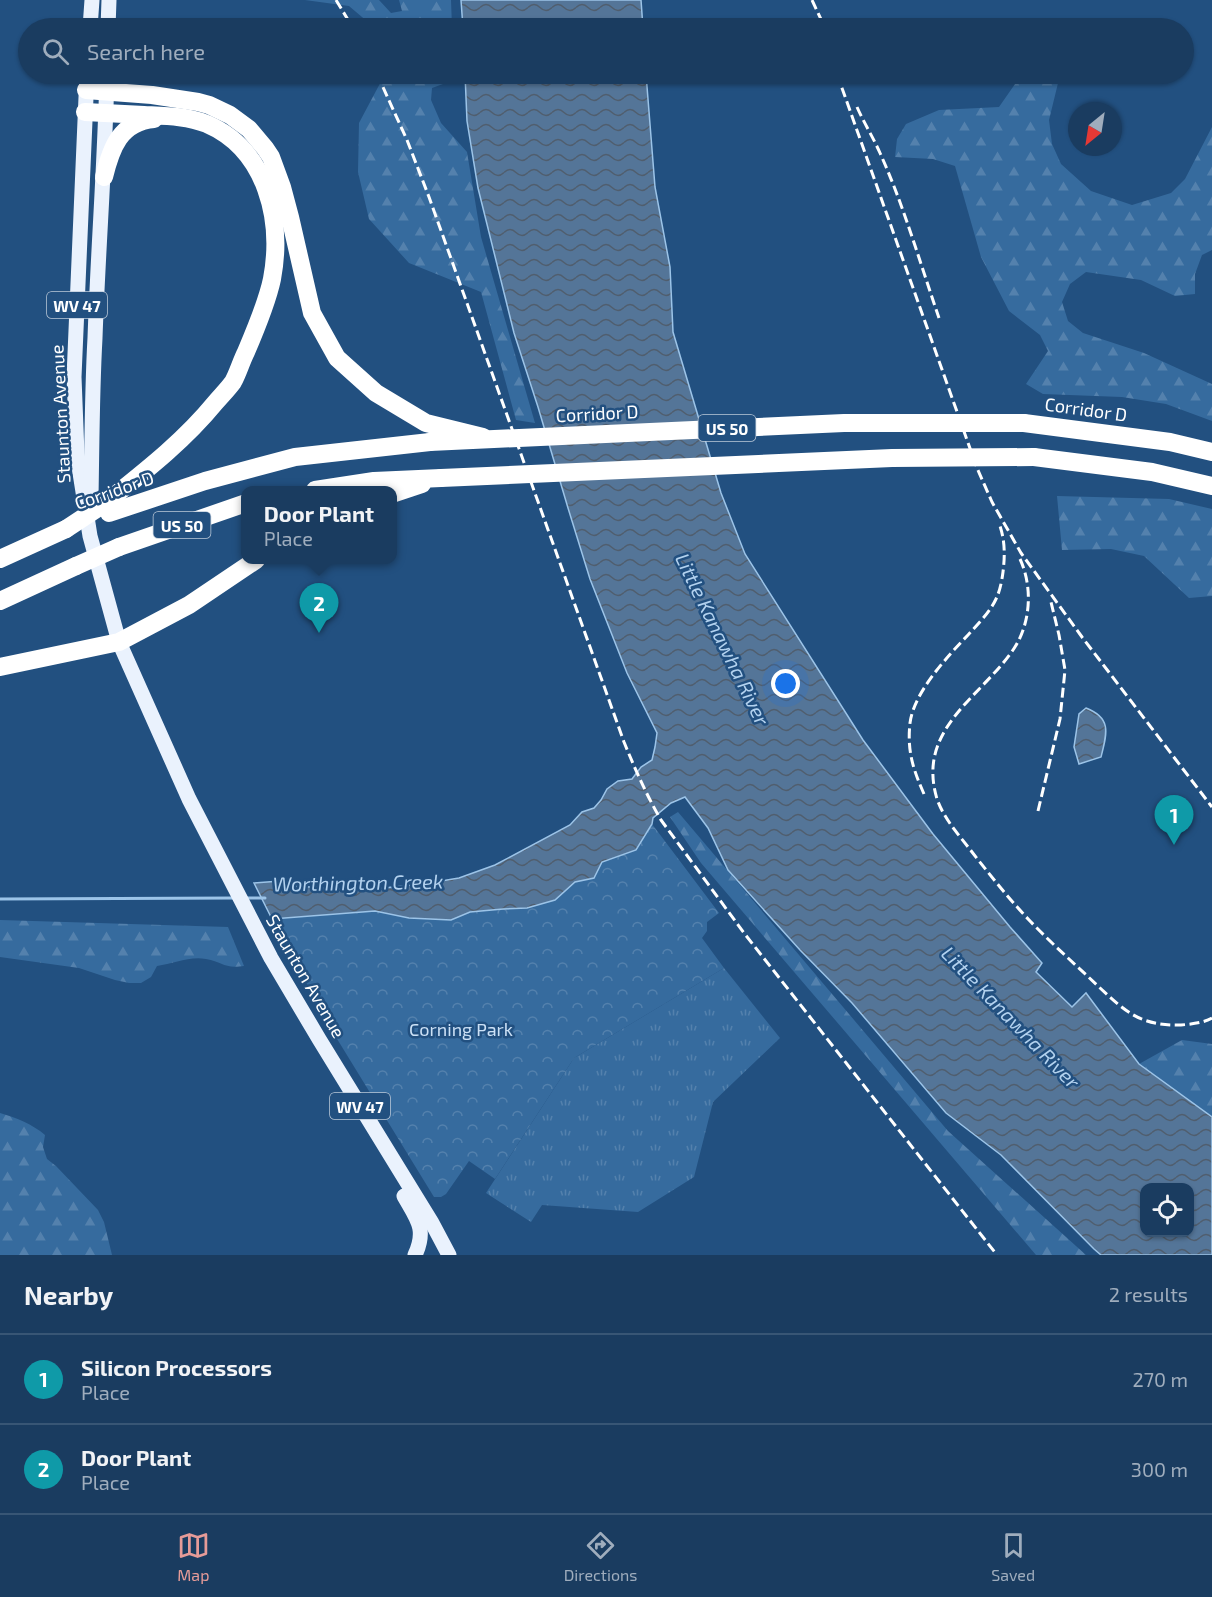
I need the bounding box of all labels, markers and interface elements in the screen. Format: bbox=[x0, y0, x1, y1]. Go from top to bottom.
search box bbox=[18, 18, 1194, 84]
icon: search bbox=[39, 35, 72, 68]
text: Search here bbox=[87, 38, 205, 64]
north arrow bbox=[1068, 102, 1122, 156]
road number: WV 47 bbox=[47, 292, 107, 318]
street label: Staunton Avenue bbox=[45, 344, 75, 484]
street label: Corridor D bbox=[1044, 392, 1128, 426]
street label: Corridor D bbox=[555, 400, 639, 426]
road number: US 50 bbox=[698, 415, 756, 441]
street label: Corridor D bbox=[71, 466, 157, 514]
popup bbox=[241, 486, 397, 564]
text: Door Plant bbox=[264, 500, 374, 526]
road number: US 50 bbox=[154, 512, 210, 538]
text: Place bbox=[264, 526, 313, 550]
water label: Little Kanawha River bbox=[671, 549, 776, 730]
pin: 2 bbox=[300, 584, 338, 633]
your location bbox=[771, 669, 800, 698]
pin: 1 bbox=[1154, 796, 1194, 845]
water label: Worthington Creek bbox=[272, 869, 444, 895]
street label: Staunton Avenue bbox=[262, 910, 350, 1042]
water label: Little Kanawha River bbox=[937, 941, 1086, 1094]
park label: Corning Park bbox=[409, 1018, 513, 1040]
road number: WV 47 bbox=[330, 1093, 390, 1119]
map controls bbox=[1140, 1183, 1194, 1237]
button: locate bbox=[1140, 1183, 1194, 1237]
text: Nearby bbox=[24, 1279, 113, 1310]
text: 2 results bbox=[1109, 1282, 1188, 1306]
text: Silicon Processors bbox=[81, 1354, 272, 1380]
text: 1 bbox=[39, 1367, 48, 1391]
text: 270 m bbox=[1132, 1367, 1188, 1391]
text: Place bbox=[81, 1380, 130, 1404]
text: Door Plant bbox=[81, 1444, 191, 1470]
text: 2 bbox=[38, 1457, 49, 1481]
text: 300 m bbox=[1131, 1457, 1188, 1481]
text: Place bbox=[81, 1470, 130, 1494]
tab: Map bbox=[177, 1529, 210, 1584]
tab: Directions bbox=[564, 1529, 637, 1584]
tab: Saved bbox=[991, 1529, 1035, 1584]

